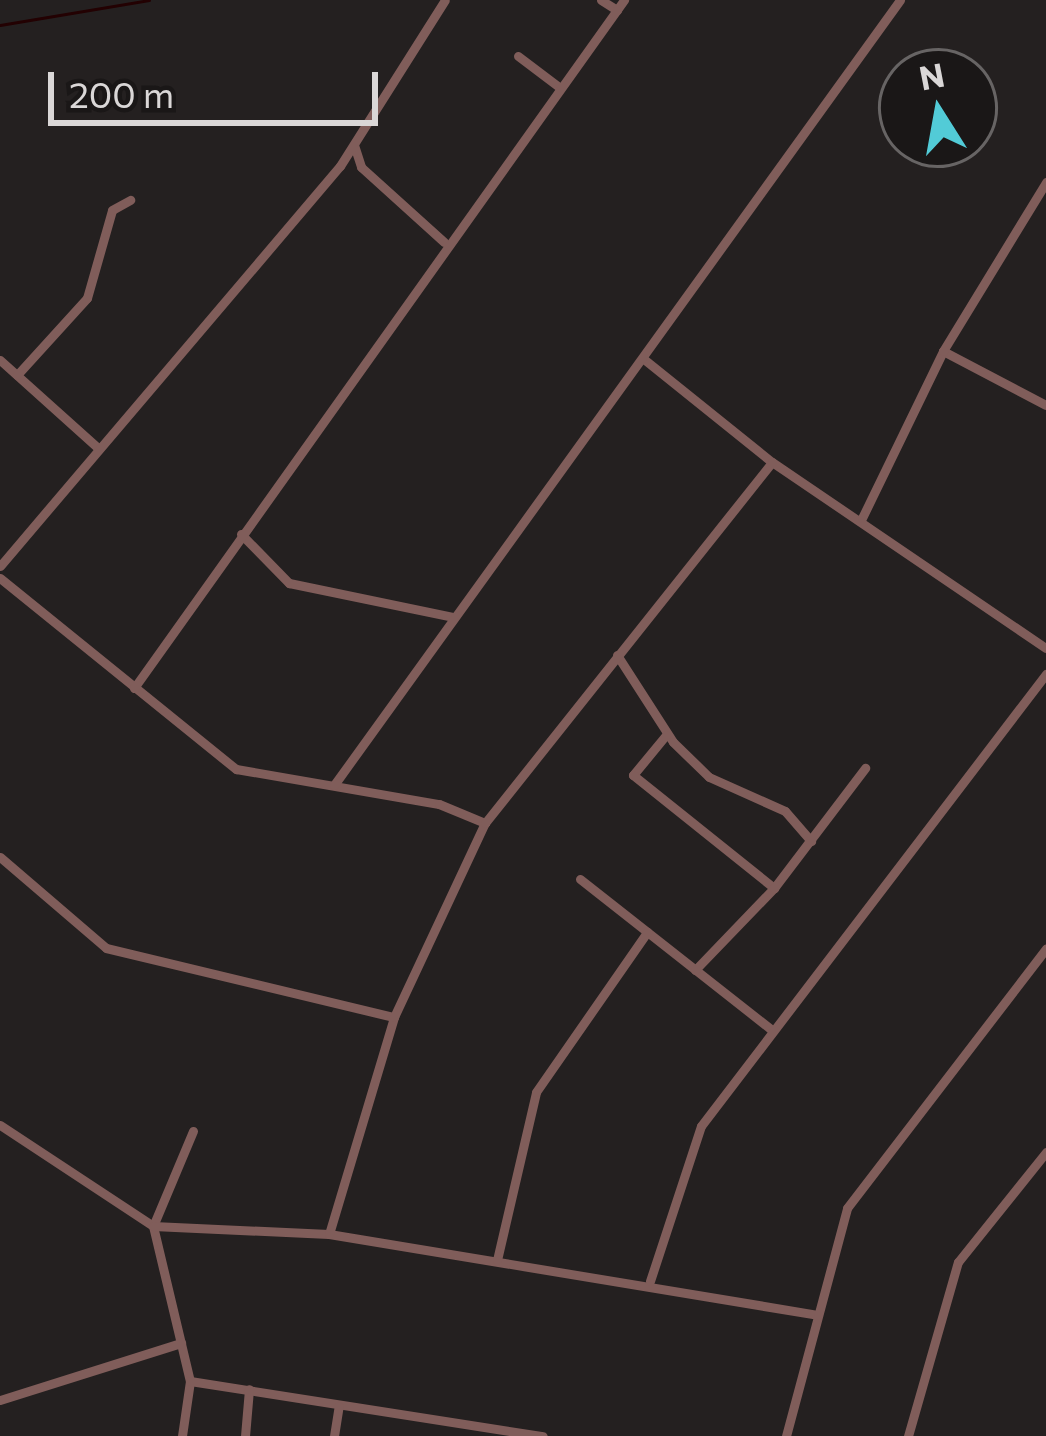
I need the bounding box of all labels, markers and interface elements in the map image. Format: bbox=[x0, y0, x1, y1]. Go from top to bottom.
scale bar bbox=[54, 48, 384, 122]
north arrow bbox=[878, 48, 998, 168]
text: N bbox=[916, 53, 948, 98]
text: 200 m bbox=[69, 71, 174, 115]

